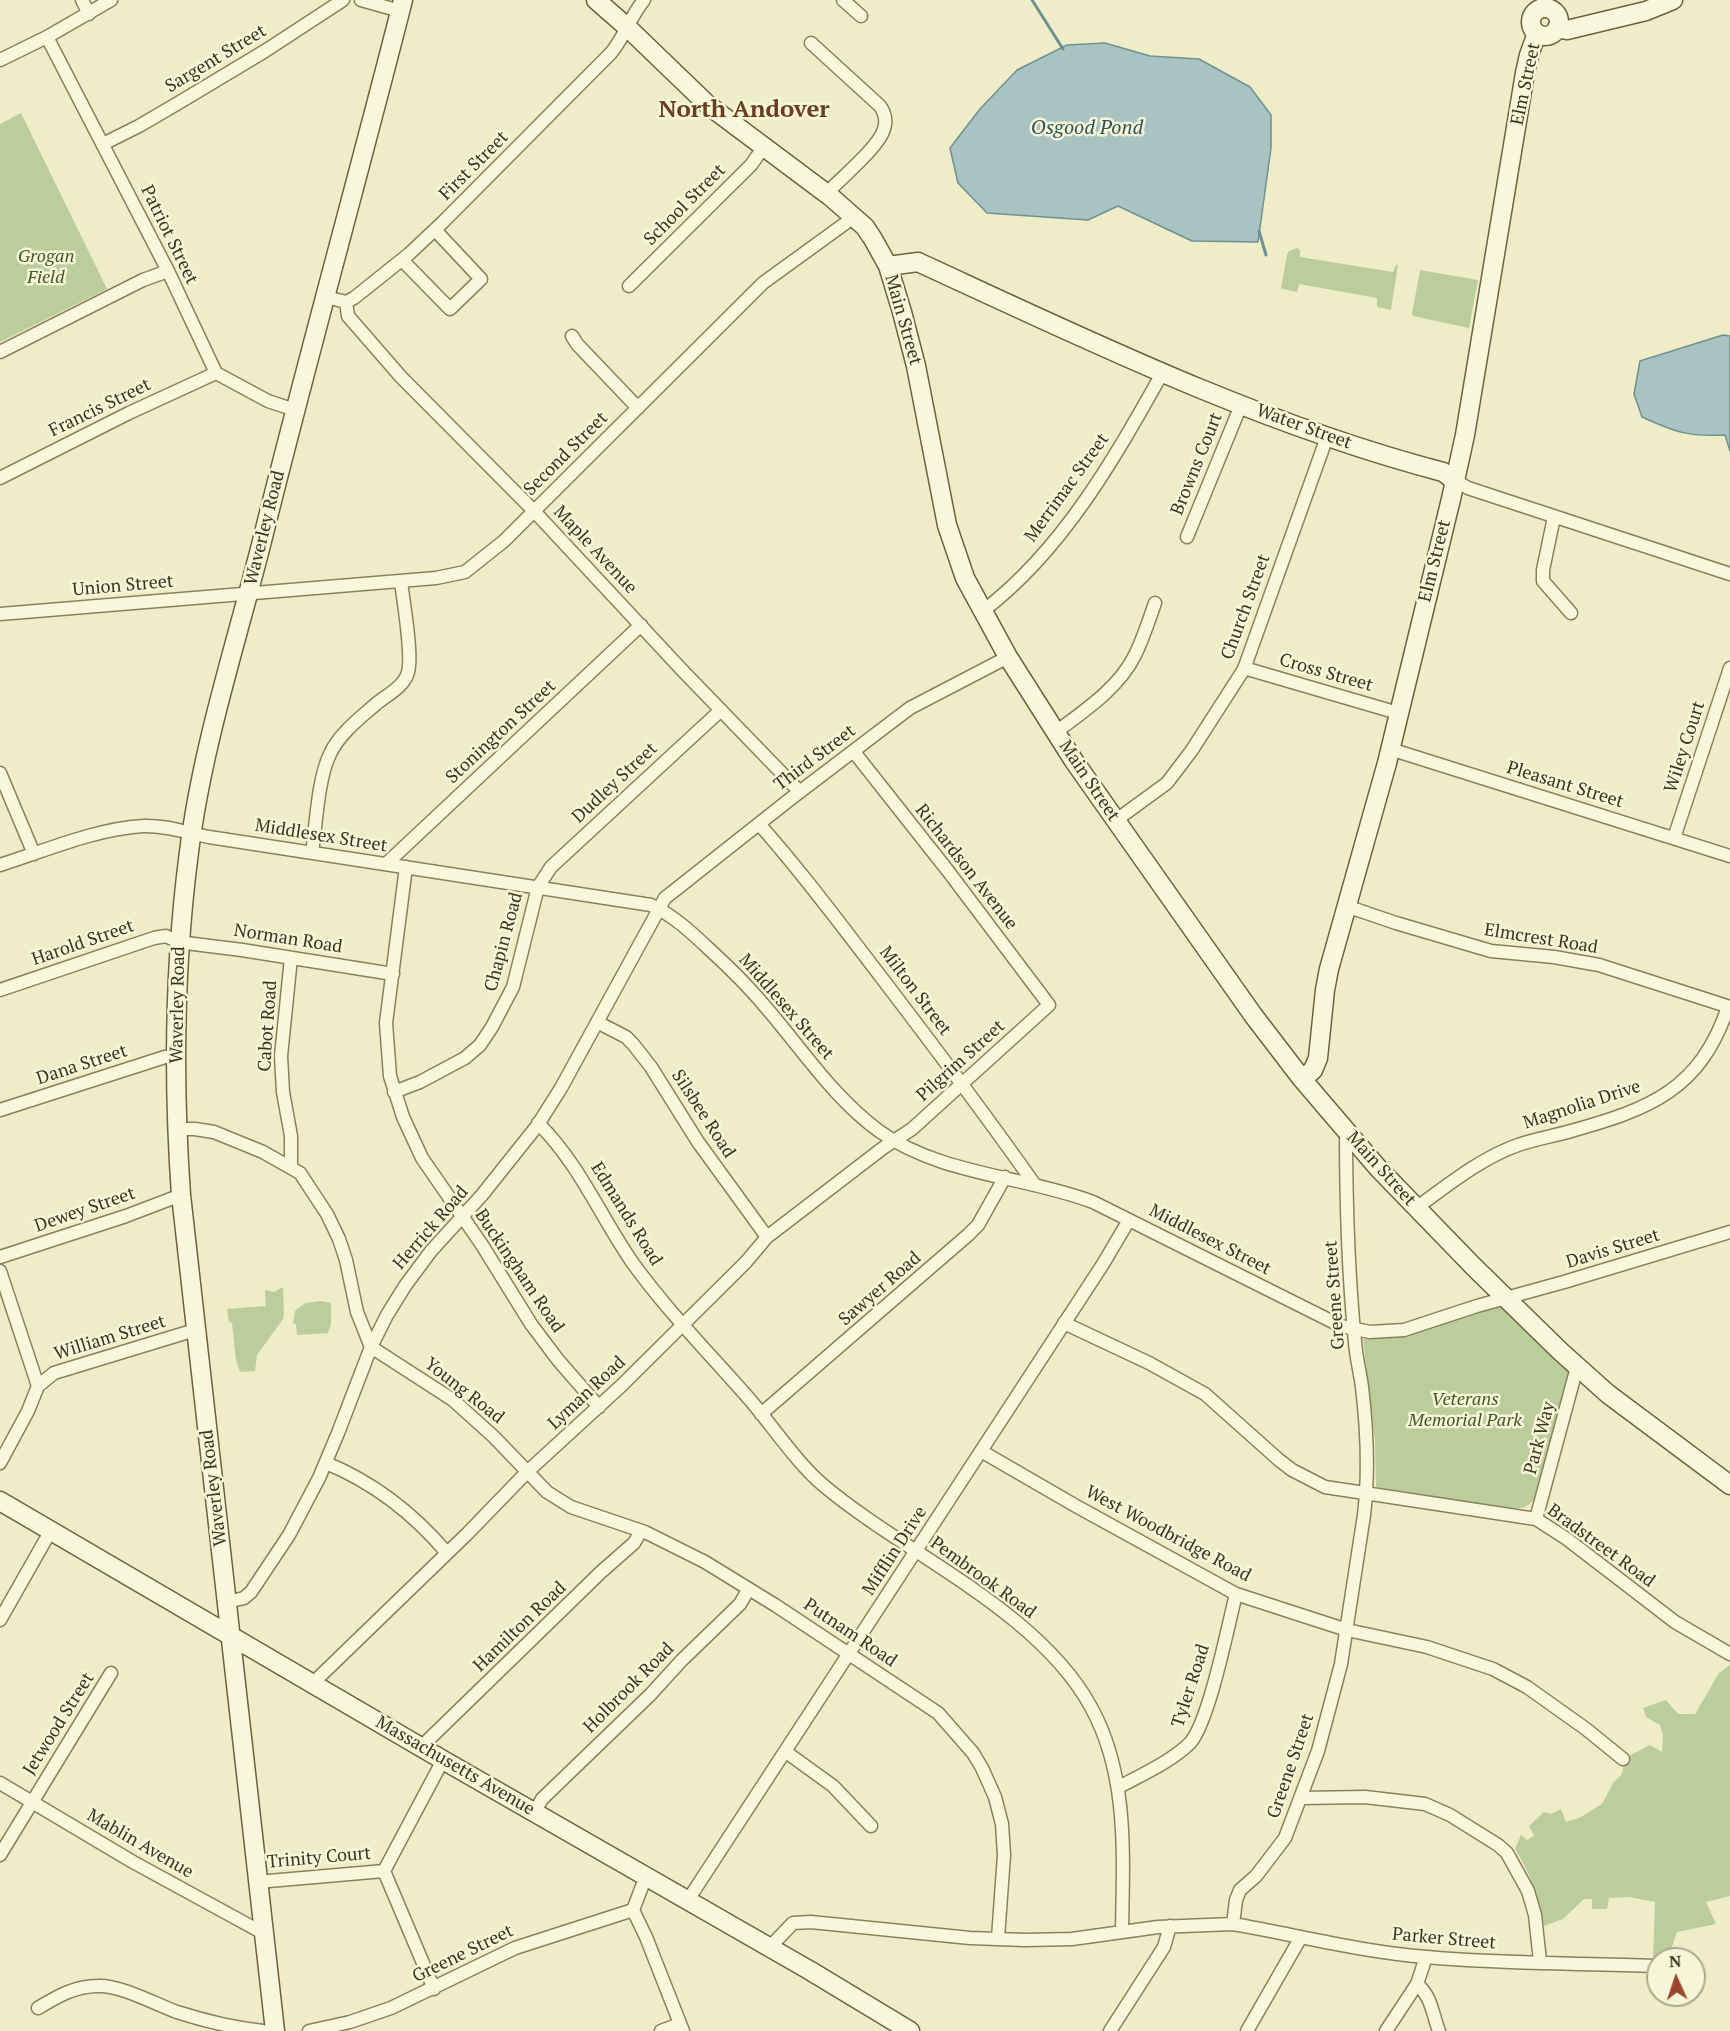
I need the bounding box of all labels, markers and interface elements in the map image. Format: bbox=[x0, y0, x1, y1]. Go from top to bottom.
street label: Sargent Street bbox=[162, 20, 270, 98]
street label: Elm Street bbox=[1507, 41, 1545, 127]
district label: North Andover bbox=[658, 96, 830, 124]
water label: Osgood Pond bbox=[1031, 116, 1143, 140]
street label: First Street bbox=[435, 127, 513, 205]
street label: School Street bbox=[640, 160, 730, 250]
street label: Patriot Street bbox=[136, 182, 202, 288]
park label: Grogan Field bbox=[18, 246, 74, 288]
street label: Main Street bbox=[880, 272, 926, 368]
street label: Francis Street bbox=[46, 374, 154, 442]
street label: Water Street bbox=[1253, 400, 1355, 454]
street label: Second Street bbox=[520, 408, 612, 500]
street label: Browns Court bbox=[1167, 410, 1227, 518]
street label: Merrimac Street bbox=[1020, 429, 1114, 547]
street label: Waverley Road bbox=[240, 468, 290, 588]
street label: Maple Avenue bbox=[549, 501, 641, 599]
street label: Elm Street bbox=[1414, 518, 1456, 604]
street label: Church Street bbox=[1217, 551, 1275, 663]
street label: Union Street bbox=[72, 571, 174, 601]
street label: Cross Street bbox=[1277, 649, 1375, 697]
street label: Stonington Street bbox=[442, 676, 560, 788]
street label: Wiley Court bbox=[1660, 699, 1710, 795]
street label: Third Street bbox=[770, 720, 860, 796]
street label: Main Street bbox=[1054, 736, 1124, 826]
street label: Dudley Street bbox=[568, 738, 662, 828]
street label: Pleasant Street bbox=[1504, 757, 1626, 813]
street label: Richardson Avenue bbox=[910, 800, 1022, 934]
street label: Middlesex Street bbox=[253, 815, 389, 857]
street label: Chapin Road bbox=[480, 890, 528, 994]
street label: Harold Street bbox=[29, 915, 137, 971]
street label: Elmcrest Road bbox=[1483, 919, 1599, 959]
street label: Norman Road bbox=[232, 920, 344, 958]
street label: Milton Street bbox=[874, 942, 956, 1040]
street label: Waverley Road bbox=[166, 946, 190, 1064]
street label: Middlesex Street bbox=[734, 949, 838, 1065]
street label: Cabot Road bbox=[254, 980, 282, 1072]
street label: Pilgrim Street bbox=[912, 1016, 1010, 1106]
street label: Dana Street bbox=[34, 1040, 130, 1090]
street label: Silsbee Road bbox=[667, 1066, 739, 1162]
street label: Magnolia Drive bbox=[1521, 1076, 1643, 1134]
street label: Main Street bbox=[1342, 1127, 1420, 1211]
street label: Edmands Road bbox=[586, 1158, 666, 1270]
street label: Herrick Road bbox=[389, 1182, 473, 1274]
street label: Dewey Street bbox=[32, 1183, 138, 1237]
street label: Middlesex Street bbox=[1146, 1200, 1274, 1280]
street label: Buckingham Road bbox=[470, 1205, 568, 1337]
street label: Davis Street bbox=[1564, 1225, 1662, 1273]
street label: Greene Street bbox=[1320, 1240, 1350, 1350]
street label: Sawyer Road bbox=[835, 1248, 925, 1330]
street label: William Street bbox=[52, 1311, 168, 1365]
street label: Lyman Road bbox=[544, 1352, 630, 1434]
street label: Young Road bbox=[420, 1353, 508, 1429]
park label: Veterans Memorial Park bbox=[1408, 1389, 1522, 1432]
street label: Park Way bbox=[1520, 1399, 1560, 1477]
street label: Waverley Road bbox=[196, 1428, 232, 1548]
street label: West Woodbridge Road bbox=[1082, 1481, 1254, 1587]
street label: Bradstreet Road bbox=[1543, 1500, 1659, 1592]
street label: Mifflin Drive bbox=[858, 1503, 932, 1599]
street label: Pembrook Road bbox=[926, 1532, 1040, 1624]
street label: Hamilton Road bbox=[469, 1577, 571, 1677]
street label: Putnam Road bbox=[799, 1594, 901, 1672]
street label: Holbrook Road bbox=[579, 1638, 679, 1738]
street label: Tyler Road bbox=[1167, 1642, 1215, 1730]
street label: Jetwood Street bbox=[19, 1669, 99, 1779]
street label: Greene Street bbox=[1263, 1711, 1319, 1821]
street label: Massachusetts Avenue bbox=[372, 1712, 538, 1820]
street label: Mablin Avenue bbox=[83, 1805, 197, 1883]
street label: Trinity Court bbox=[266, 1843, 372, 1873]
street label: Greene Street bbox=[409, 1920, 517, 1988]
street label: Parker Street bbox=[1391, 1924, 1497, 1954]
north arrow bbox=[1646, 1947, 1706, 2007]
text: N bbox=[1669, 1950, 1682, 1972]

